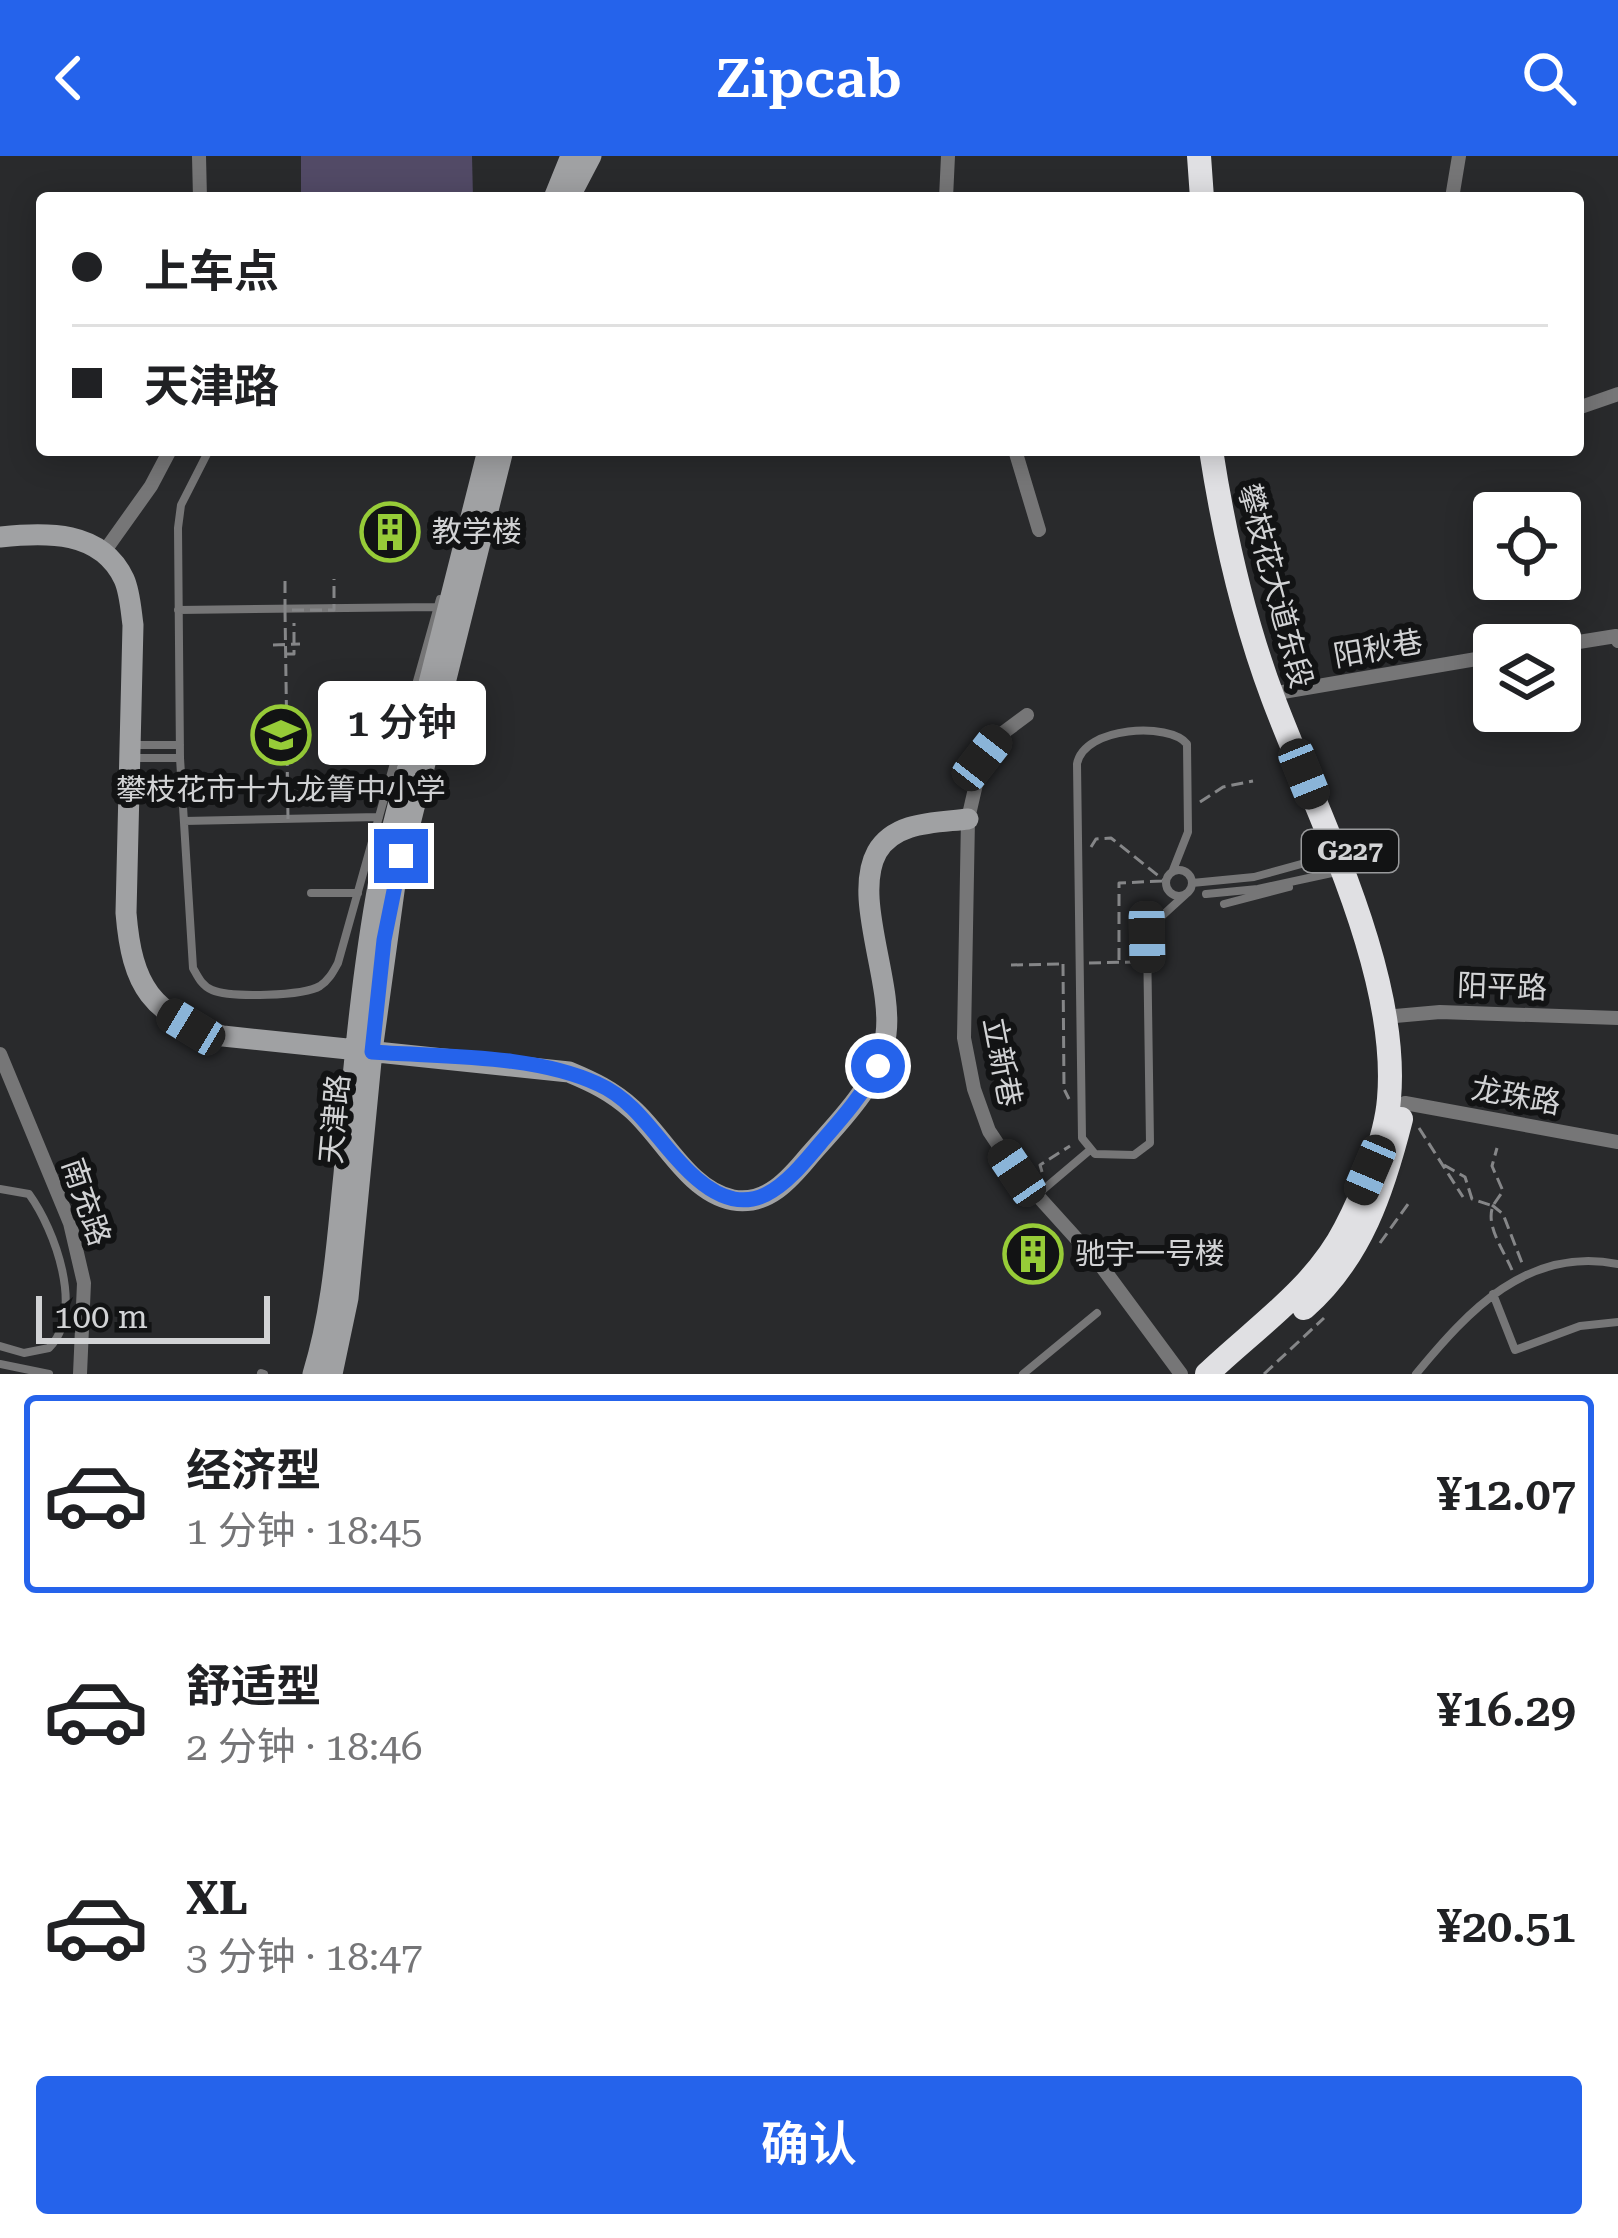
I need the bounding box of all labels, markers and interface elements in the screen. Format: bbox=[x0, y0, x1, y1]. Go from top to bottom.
icon: back bbox=[36, 45, 102, 111]
icon: search bbox=[1516, 45, 1582, 111]
text: Zipcab bbox=[716, 47, 902, 110]
text: 上车点 bbox=[144, 245, 279, 298]
text: 天津路 bbox=[144, 360, 279, 413]
street label: 攀枝花大道东段 bbox=[1231, 480, 1320, 692]
map controls bbox=[1473, 492, 1581, 732]
button: locate bbox=[1473, 492, 1581, 600]
building icon: 教学楼 bbox=[359, 501, 421, 563]
place label: 教学楼 bbox=[432, 514, 522, 549]
street label: 阳秋巷 bbox=[1331, 623, 1425, 674]
button: layers bbox=[1473, 624, 1581, 732]
callout: 1 分钟 bbox=[317, 682, 485, 766]
text: 1 分钟 bbox=[347, 700, 457, 746]
school or university icon: 攀枝花市十九龙箐中小学 bbox=[250, 704, 312, 766]
car bbox=[946, 719, 1018, 797]
car bbox=[1274, 734, 1334, 814]
place label: 攀枝花市十九龙箐中小学 bbox=[116, 772, 446, 807]
route end bbox=[374, 829, 428, 883]
road number: G227 bbox=[1302, 830, 1398, 872]
car bbox=[1128, 901, 1166, 973]
street label: 阳平路 bbox=[1456, 967, 1548, 1006]
car bbox=[151, 993, 231, 1061]
street label: 立新巷 bbox=[977, 1014, 1028, 1109]
route start bbox=[851, 1039, 905, 1093]
street label: 龙珠路 bbox=[1469, 1070, 1563, 1121]
street label: 天津路 bbox=[313, 1073, 356, 1165]
car bbox=[1339, 1130, 1401, 1210]
car bbox=[982, 1133, 1052, 1213]
street label: 南充路 bbox=[55, 1154, 118, 1250]
building icon: 驰宇一号楼 bbox=[1002, 1223, 1064, 1285]
place label: 驰宇一号楼 bbox=[1075, 1236, 1225, 1271]
scale bar bbox=[36, 1290, 270, 1343]
text: 100 m bbox=[54, 1297, 148, 1336]
icon: car bbox=[42, 1440, 150, 1548]
text: 经济型 bbox=[186, 1444, 321, 1497]
text: ¥12.07 bbox=[1437, 1468, 1576, 1521]
text: 1 分钟 · 18:45 bbox=[186, 1508, 423, 1554]
icon: car bbox=[42, 1656, 150, 1764]
text: 舒适型 bbox=[186, 1660, 321, 1713]
text: ¥16.29 bbox=[1437, 1684, 1576, 1737]
text: 2 分钟 · 18:46 bbox=[186, 1724, 423, 1770]
icon: car bbox=[42, 1872, 150, 1980]
text: XL bbox=[186, 1872, 248, 1925]
text: ¥20.51 bbox=[1437, 1900, 1576, 1953]
text: 3 分钟 · 18:47 bbox=[186, 1934, 423, 1980]
button: 确认 bbox=[36, 2076, 1582, 2214]

